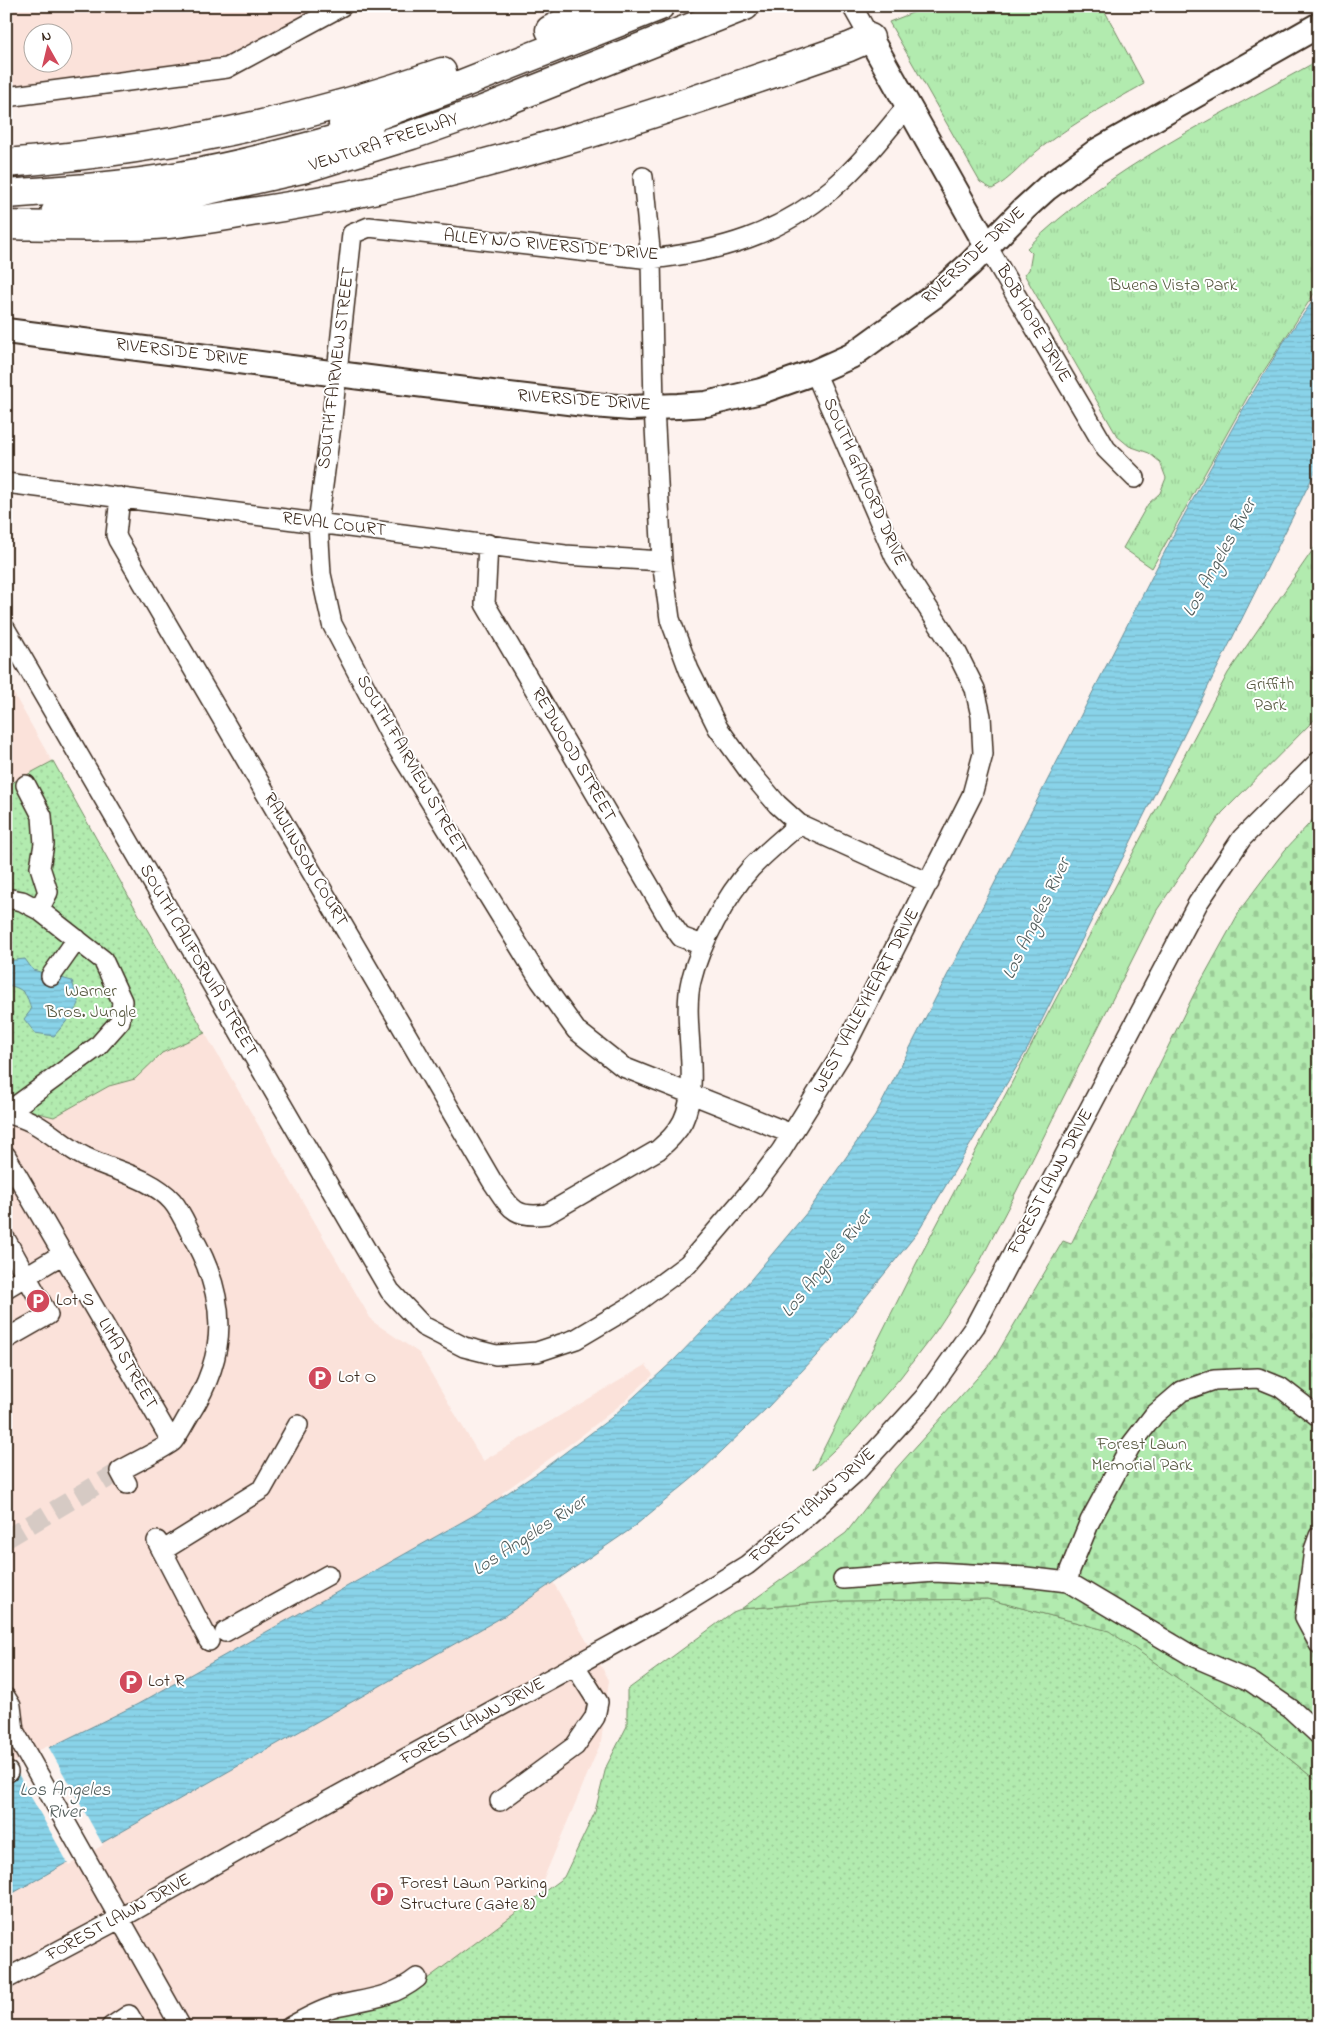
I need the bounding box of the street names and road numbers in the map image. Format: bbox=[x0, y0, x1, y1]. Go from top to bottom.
street label: VENTURA FREEWAY bbox=[305, 106, 463, 180]
street label: RIVERSIDE DRIVE bbox=[916, 201, 1032, 311]
street label: ALLEY N/O RIVERSIDE DRIVE bbox=[442, 224, 660, 268]
street label: BOB HOPE DRIVE bbox=[988, 259, 1077, 388]
street label: SOUTH FAIRVIEW STREET bbox=[312, 266, 362, 470]
street label: RIVERSIDE DRIVE bbox=[114, 332, 250, 374]
street label: RIVERSIDE DRIVE bbox=[516, 383, 652, 419]
street label: SOUTH GAYLORD DRIVE bbox=[815, 394, 913, 570]
street label: REVAL COURT bbox=[281, 506, 387, 544]
street label: SOUTH FAIRVIEW STREET bbox=[349, 671, 473, 859]
street label: REDWOOD STREET bbox=[524, 683, 622, 827]
street label: RAWLINSON COURT bbox=[256, 788, 354, 932]
street label: SOUTH CALIFORNIA STREET bbox=[132, 860, 264, 1062]
street label: WEST VALLEYHEART DRIVE bbox=[807, 904, 927, 1098]
street label: FOREST LAWN DRIVE bbox=[1001, 1104, 1101, 1261]
street label: LIMA STREET bbox=[90, 1314, 164, 1414]
street label: FOREST LAWN DRIVE bbox=[743, 1442, 882, 1571]
street label: FOREST LAWN DRIVE bbox=[395, 1671, 550, 1773]
street label: FOREST LAWN DRIVE bbox=[41, 1867, 196, 1969]

